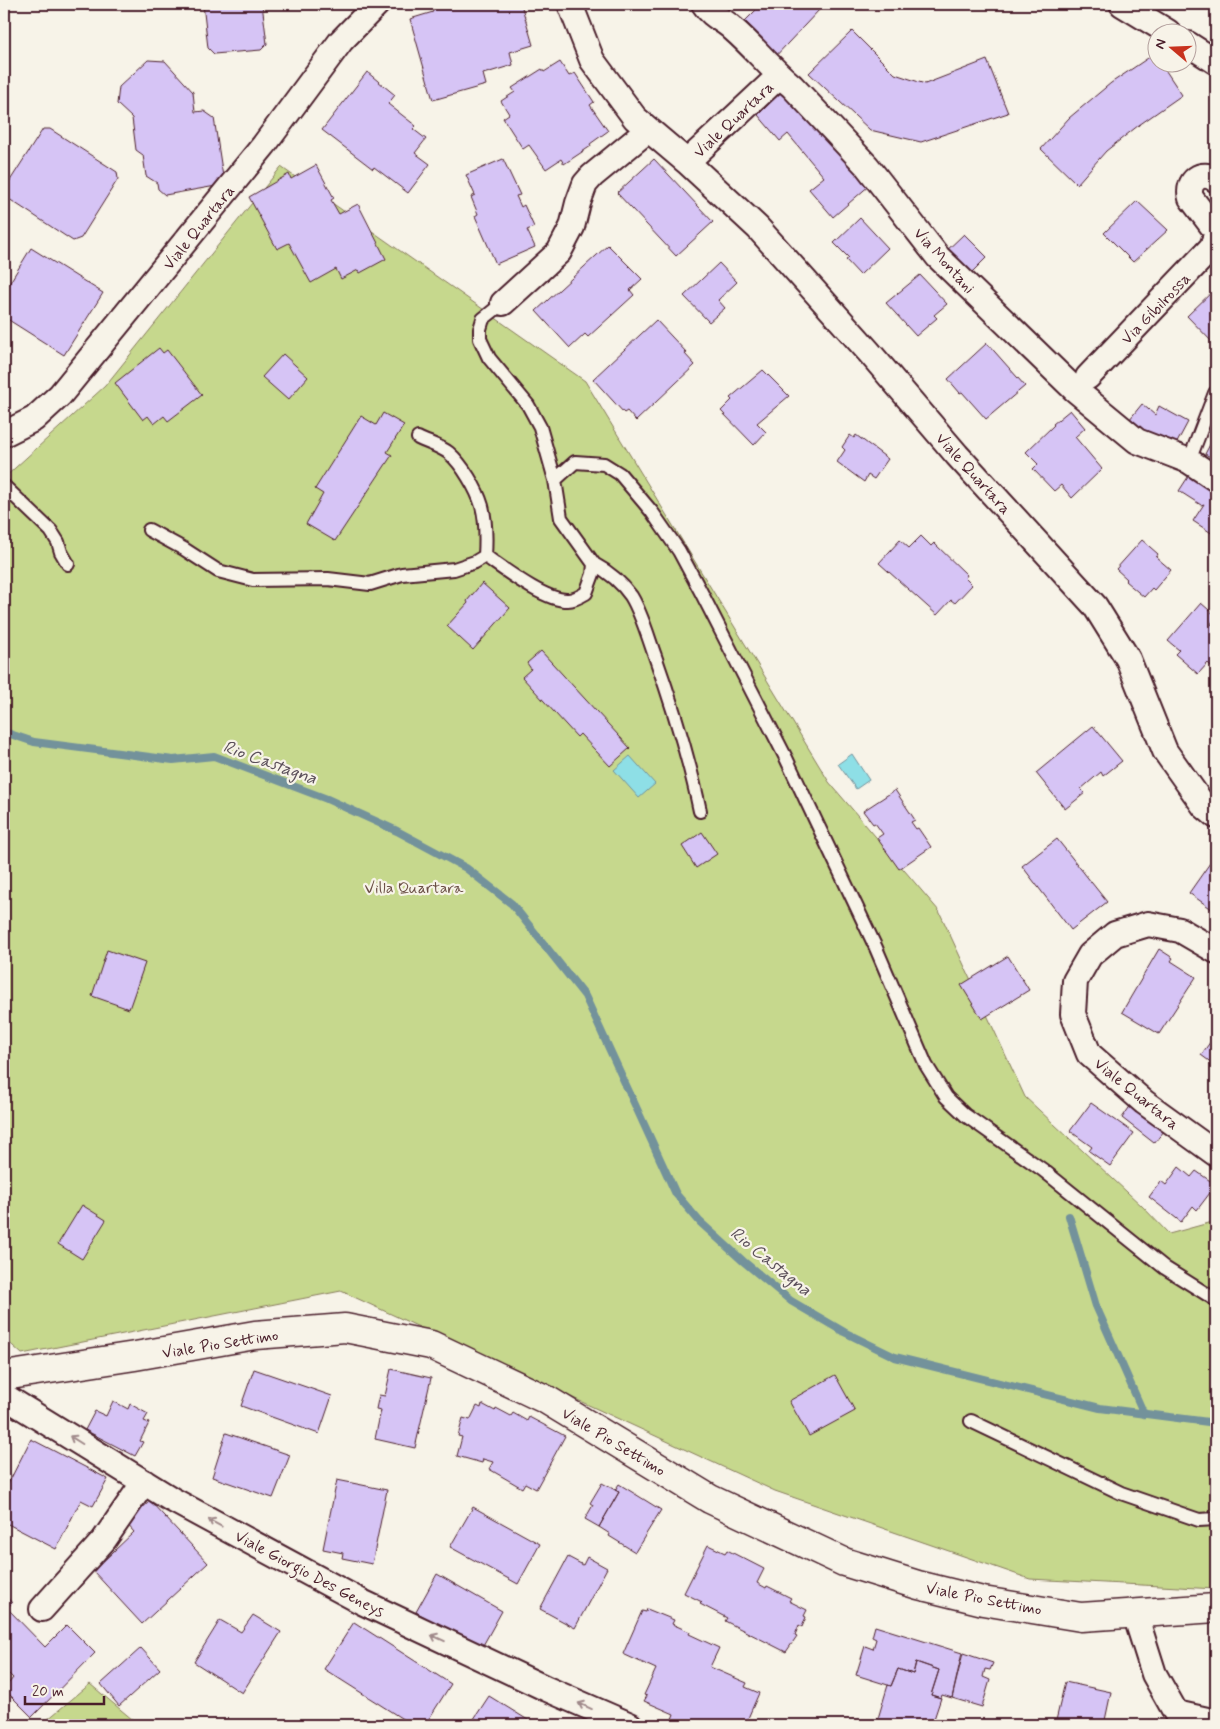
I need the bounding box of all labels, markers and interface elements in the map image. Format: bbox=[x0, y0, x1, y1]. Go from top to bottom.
north arrow bbox=[1148, 22, 1198, 72]
text: N bbox=[1151, 37, 1171, 51]
street label: Viale Quartara bbox=[689, 77, 779, 163]
street label: Viale Quartara bbox=[159, 181, 240, 275]
street label: Via Montani bbox=[909, 223, 979, 299]
street label: Via Gibilrossa bbox=[1117, 269, 1196, 349]
street label: Viale Quartara bbox=[931, 429, 1015, 519]
water label: Rio Castagna bbox=[220, 735, 320, 791]
park label: Villa Quartara bbox=[365, 878, 464, 899]
street label: Viale Quartara bbox=[1089, 1054, 1183, 1135]
water label: Rio Castagna bbox=[725, 1222, 816, 1302]
street label: Viale Pio Settimo bbox=[161, 1325, 280, 1364]
street label: Viale Pio Settimo bbox=[557, 1403, 669, 1482]
one-way arrow bbox=[69, 1435, 83, 1445]
one-way arrow bbox=[208, 1518, 223, 1528]
street label: Viale Giorgio Des Geneys bbox=[230, 1526, 388, 1624]
street label: Viale Pio Settimo bbox=[924, 1578, 1043, 1621]
one-way arrow bbox=[431, 1632, 446, 1642]
scale bar bbox=[25, 1674, 104, 1706]
text: 20 m bbox=[32, 1682, 64, 1702]
one-way arrow bbox=[578, 1700, 593, 1710]

